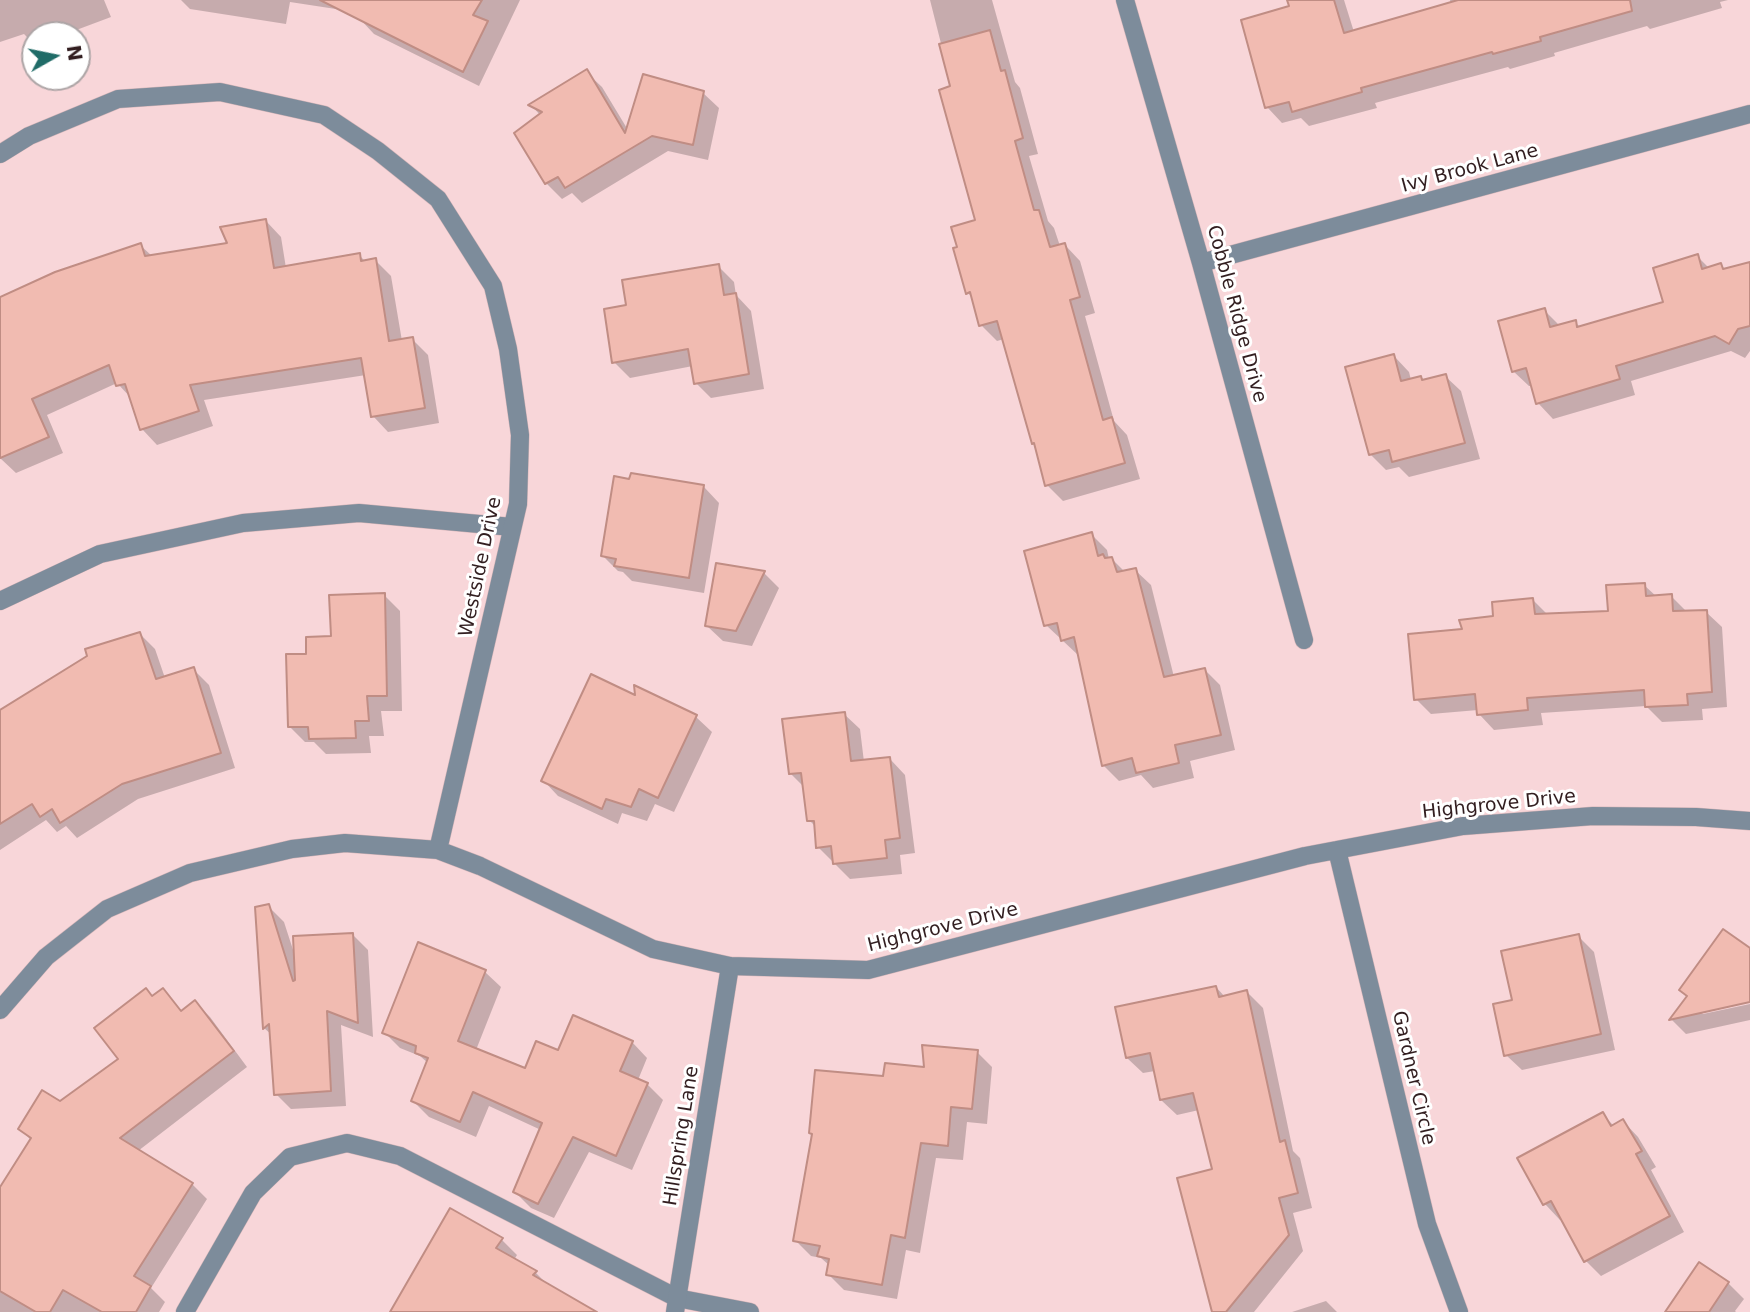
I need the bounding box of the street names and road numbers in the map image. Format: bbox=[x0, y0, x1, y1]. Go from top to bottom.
street label: Ivy Brook Lane bbox=[1399, 140, 1541, 198]
street label: Cobble Ridge Drive bbox=[1201, 223, 1271, 405]
street label: Westside Drive bbox=[455, 495, 507, 639]
street label: Highgrove Drive bbox=[1421, 786, 1577, 824]
street label: Highgrove Drive bbox=[865, 898, 1021, 958]
street label: Gardner Circle bbox=[1387, 1009, 1439, 1147]
street label: Hillspring Lane bbox=[660, 1064, 704, 1208]

